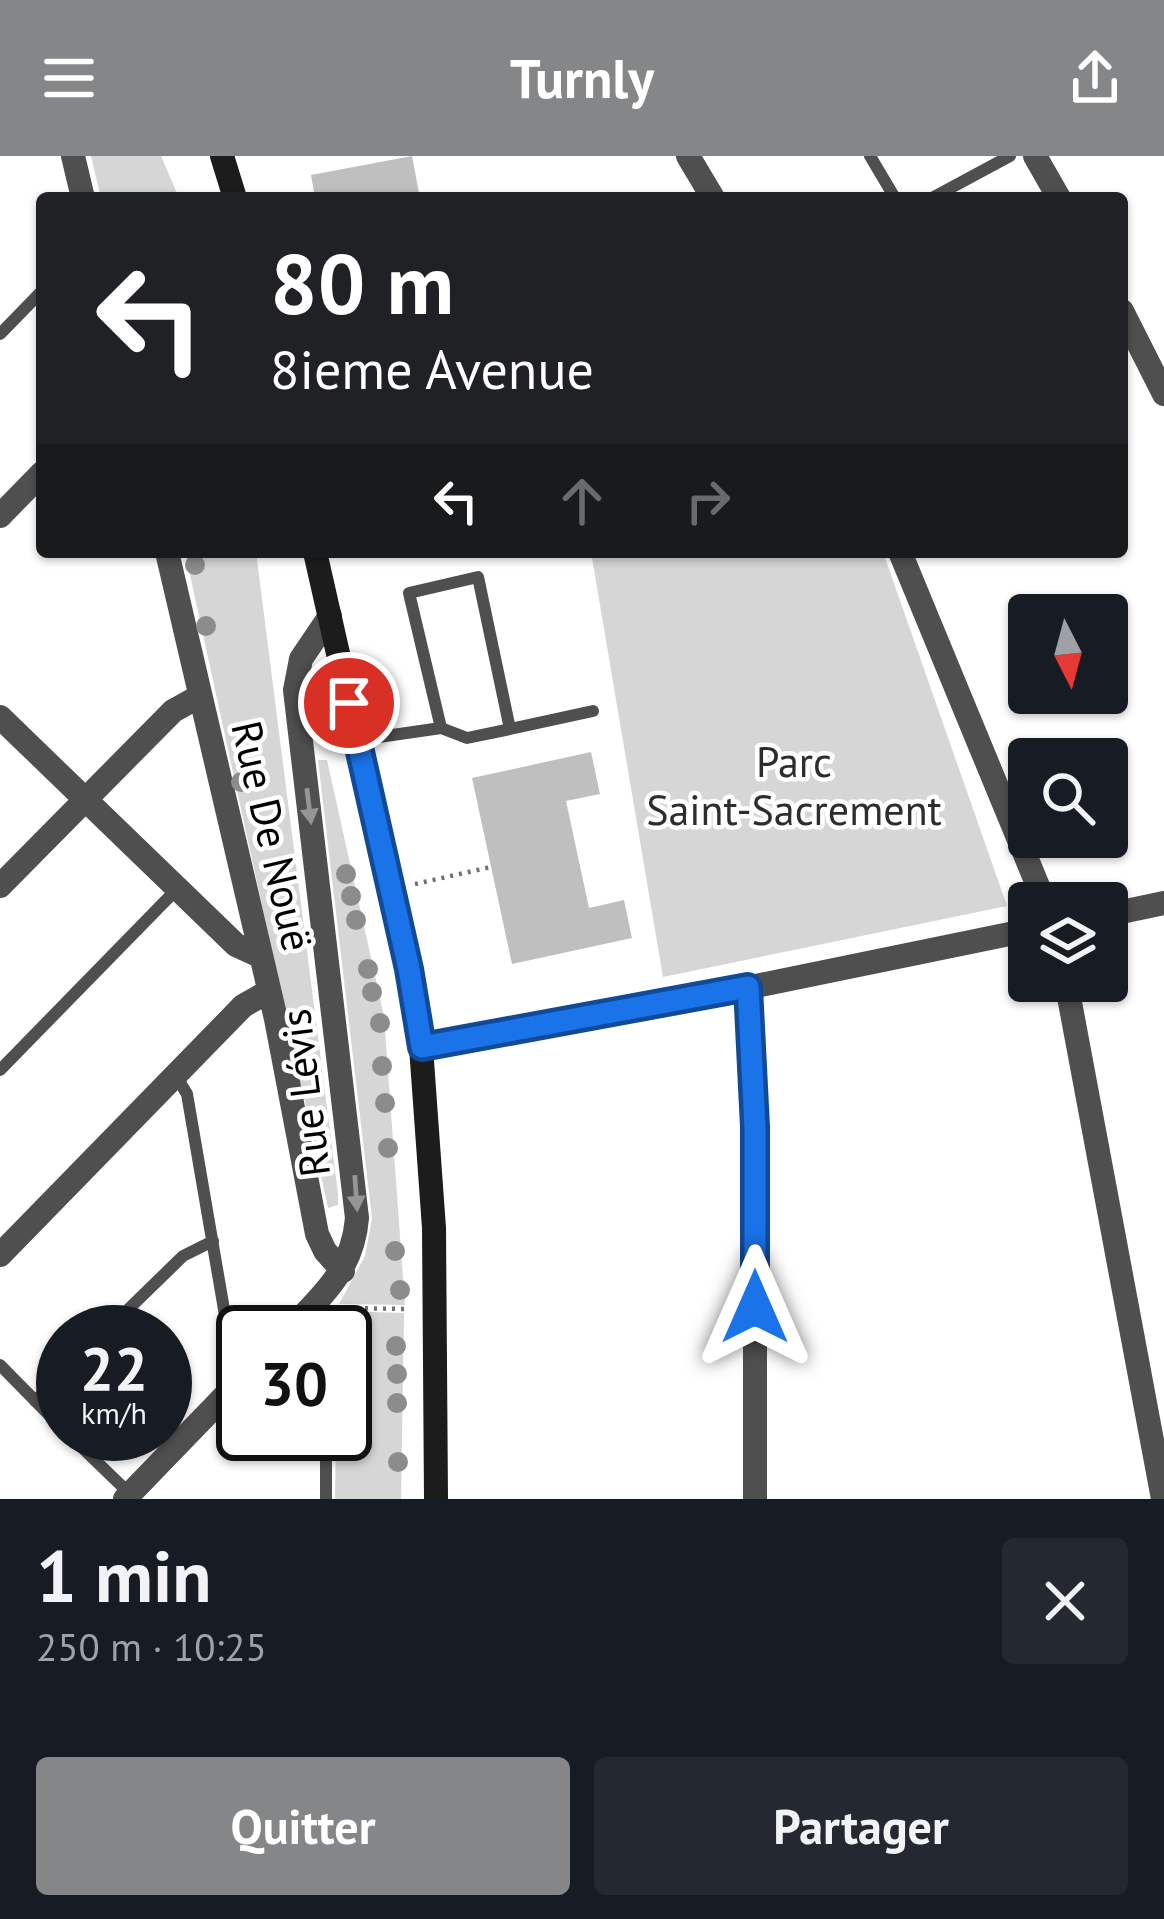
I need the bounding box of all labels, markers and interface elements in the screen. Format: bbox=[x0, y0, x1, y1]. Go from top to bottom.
text: Turnly bbox=[510, 43, 654, 113]
icon: menu bbox=[36, 45, 102, 111]
icon: share bbox=[1062, 45, 1128, 111]
text: 80 m bbox=[270, 228, 454, 337]
icon: left bbox=[72, 240, 228, 396]
text: 8ieme Avenue bbox=[270, 334, 594, 404]
icon: left bbox=[423, 468, 489, 534]
icon: ahead bbox=[549, 468, 615, 534]
icon: right bbox=[675, 468, 741, 534]
north arrow bbox=[1008, 594, 1128, 714]
map controls bbox=[1008, 594, 1128, 1002]
pin bbox=[298, 652, 400, 754]
icon: arrive bbox=[316, 670, 382, 736]
street label: Rue De Nouë bbox=[219, 715, 326, 956]
park label: Parc Saint-Sacrement bbox=[646, 734, 942, 837]
button: search bbox=[1008, 738, 1128, 858]
one-way arrow bbox=[300, 788, 319, 826]
button: layers bbox=[1008, 882, 1128, 1002]
street label: Rue Lévis bbox=[267, 1006, 342, 1180]
one-way arrow bbox=[346, 1175, 365, 1213]
position arrow bbox=[692, 1244, 818, 1370]
speed limit sign: 30 bbox=[216, 1305, 372, 1461]
text: 22 bbox=[80, 1329, 148, 1407]
text: km/h bbox=[81, 1393, 147, 1432]
text: 1 min bbox=[36, 1529, 212, 1622]
button: close bbox=[1002, 1538, 1128, 1664]
text: 250 m · 10:25 bbox=[36, 1621, 267, 1672]
button: Quitter bbox=[36, 1757, 570, 1895]
button: Partager bbox=[594, 1757, 1128, 1895]

